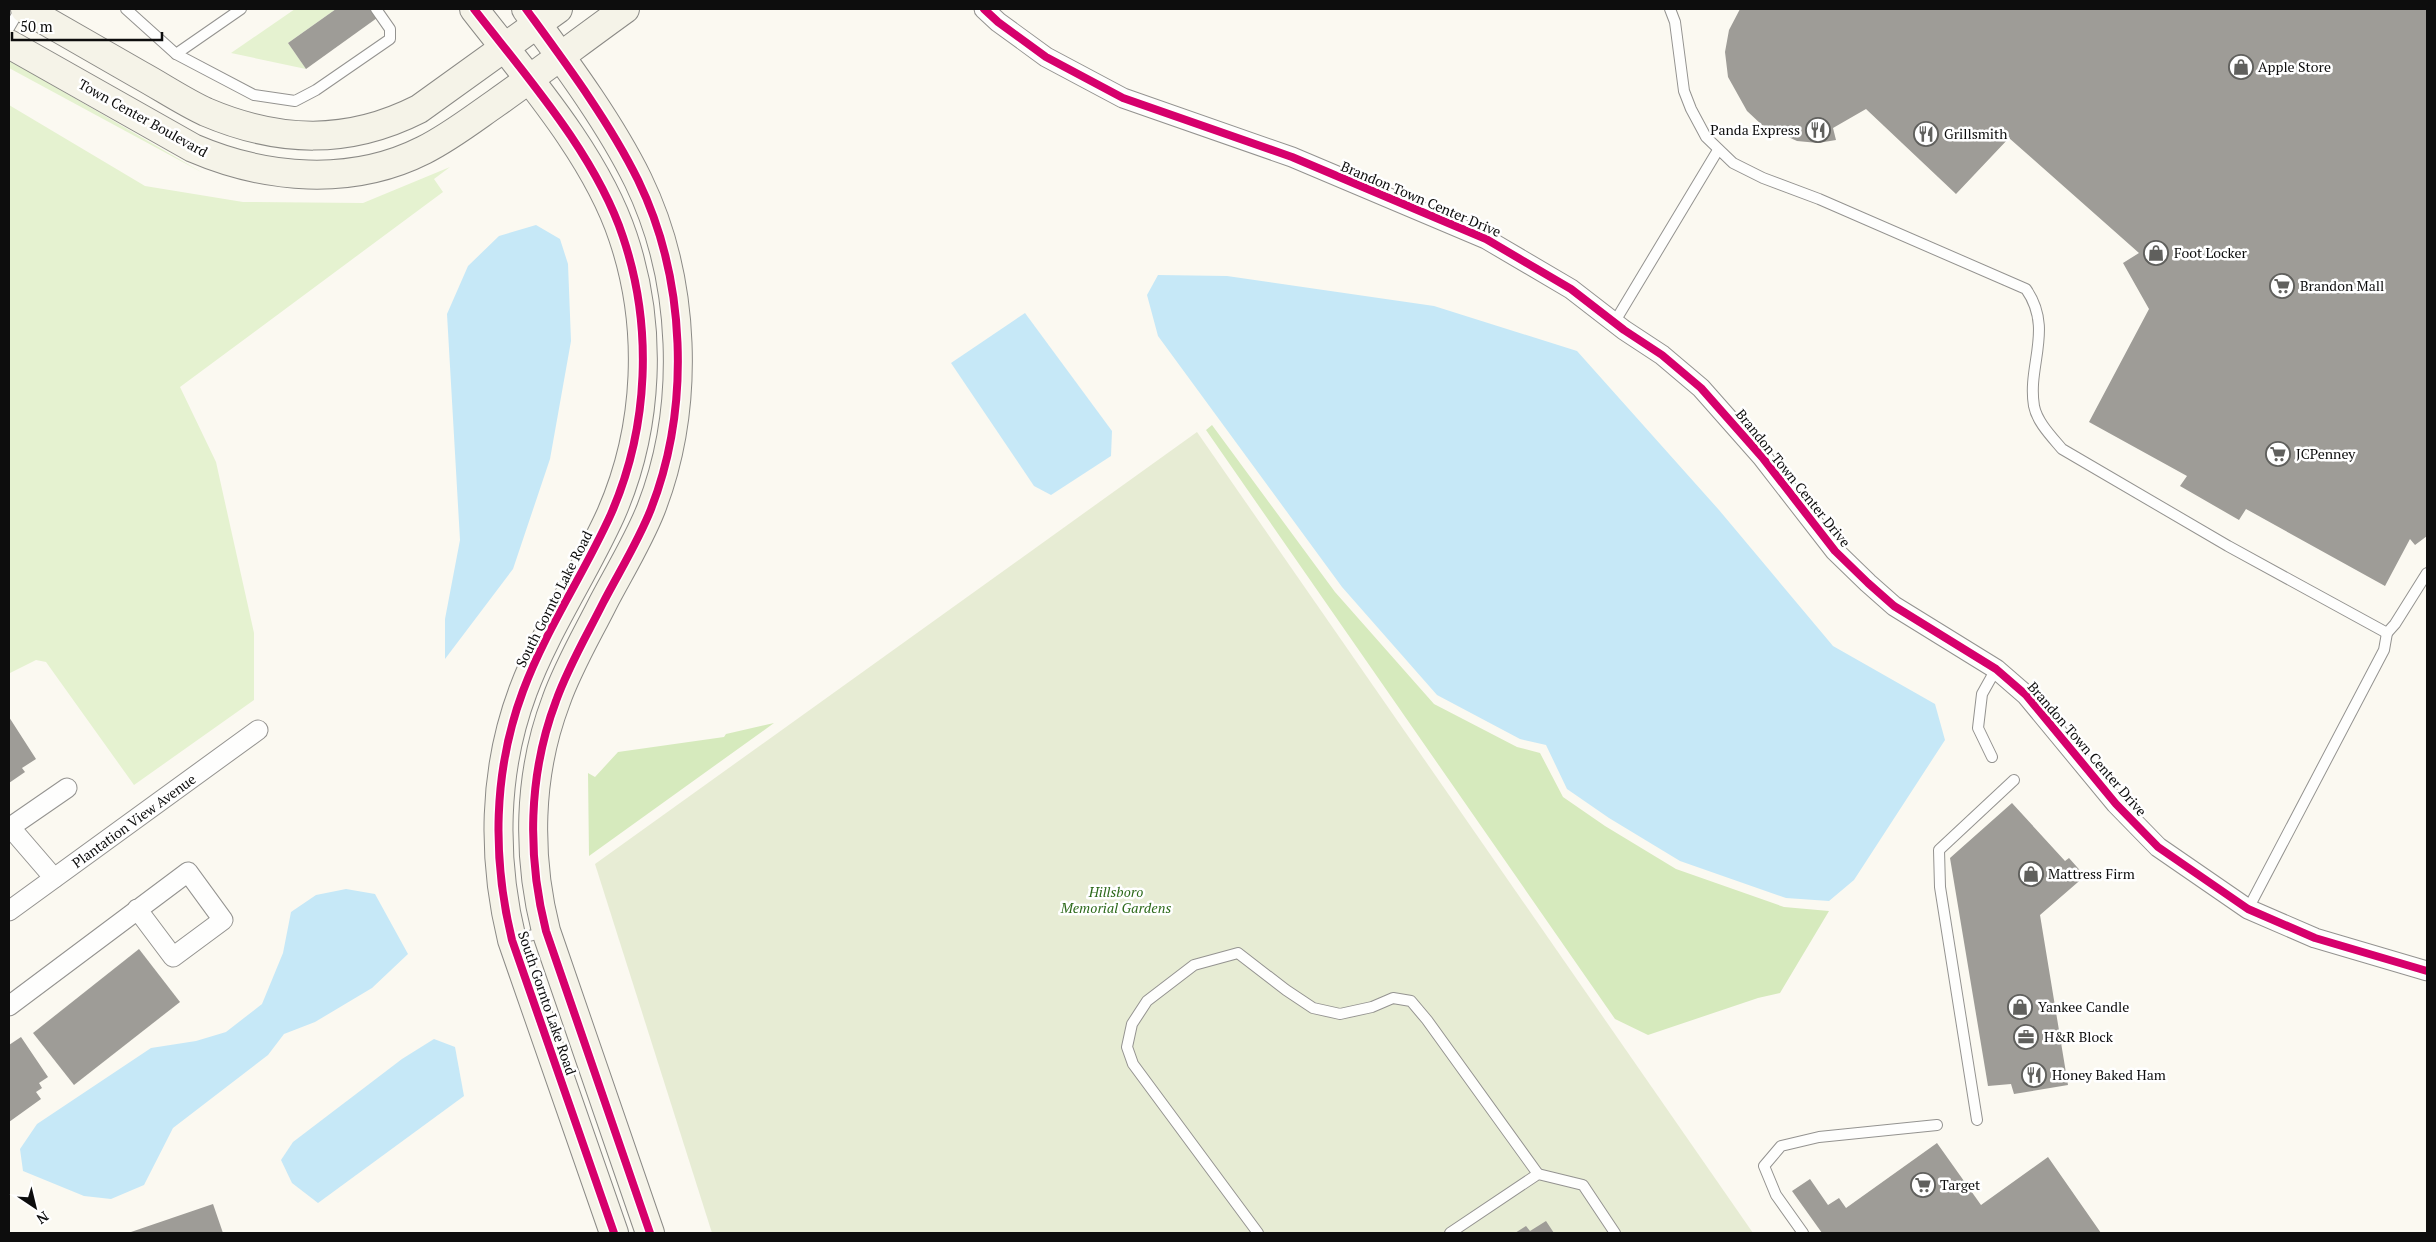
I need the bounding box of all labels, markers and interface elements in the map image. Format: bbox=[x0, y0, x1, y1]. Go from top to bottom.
scale bar bbox=[12, 10, 162, 42]
text: 50 m bbox=[20, 16, 53, 36]
shop icon: Apple Store bbox=[2228, 54, 2254, 80]
place label: Apple Store bbox=[2258, 57, 2331, 76]
street label: Town Center Boulevard bbox=[75, 74, 211, 161]
restaurant icon: Panda Express bbox=[1805, 117, 1831, 143]
place label: Panda Express bbox=[1710, 120, 1800, 139]
restaurant icon: Grillsmith bbox=[1913, 121, 1939, 147]
place label: Grillsmith bbox=[1944, 124, 2007, 143]
street label: Brandon Town Center Drive bbox=[1338, 156, 1504, 241]
shop icon: Foot Locker bbox=[2143, 240, 2169, 266]
place label: Foot Locker bbox=[2174, 243, 2248, 262]
supermarket icon: Brandon Mall bbox=[2269, 273, 2295, 299]
place label: Brandon Mall bbox=[2300, 276, 2384, 295]
street label: Brandon Town Center Drive bbox=[1732, 405, 1855, 551]
supermarket icon: JCPenney bbox=[2265, 441, 2291, 467]
place label: JCPenney bbox=[2296, 444, 2356, 463]
street label: South Gornto Lake Road bbox=[511, 527, 596, 670]
street label: Brandon Town Center Drive bbox=[2024, 677, 2151, 820]
street label: Plantation View Avenue bbox=[68, 769, 199, 872]
shop icon: Mattress Firm bbox=[2018, 861, 2044, 887]
place label: Mattress Firm bbox=[2048, 864, 2135, 883]
park label: Hillsboro Memorial Gardens bbox=[1060, 882, 1171, 917]
street label: South Gornto Lake Road bbox=[514, 928, 581, 1078]
shop icon: Yankee Candle bbox=[2007, 994, 2033, 1020]
place label: Yankee Candle bbox=[2038, 997, 2129, 1016]
office icon: H&R Block bbox=[2013, 1024, 2039, 1050]
place label: H&R Block bbox=[2044, 1027, 2114, 1046]
restaurant icon: Honey Baked Ham bbox=[2021, 1062, 2047, 1088]
place label: Honey Baked Ham bbox=[2052, 1065, 2166, 1084]
supermarket icon: Target bbox=[1910, 1172, 1936, 1198]
place label: Target bbox=[1940, 1175, 1981, 1194]
north arrow bbox=[10, 1182, 60, 1232]
text: N bbox=[33, 1207, 53, 1229]

